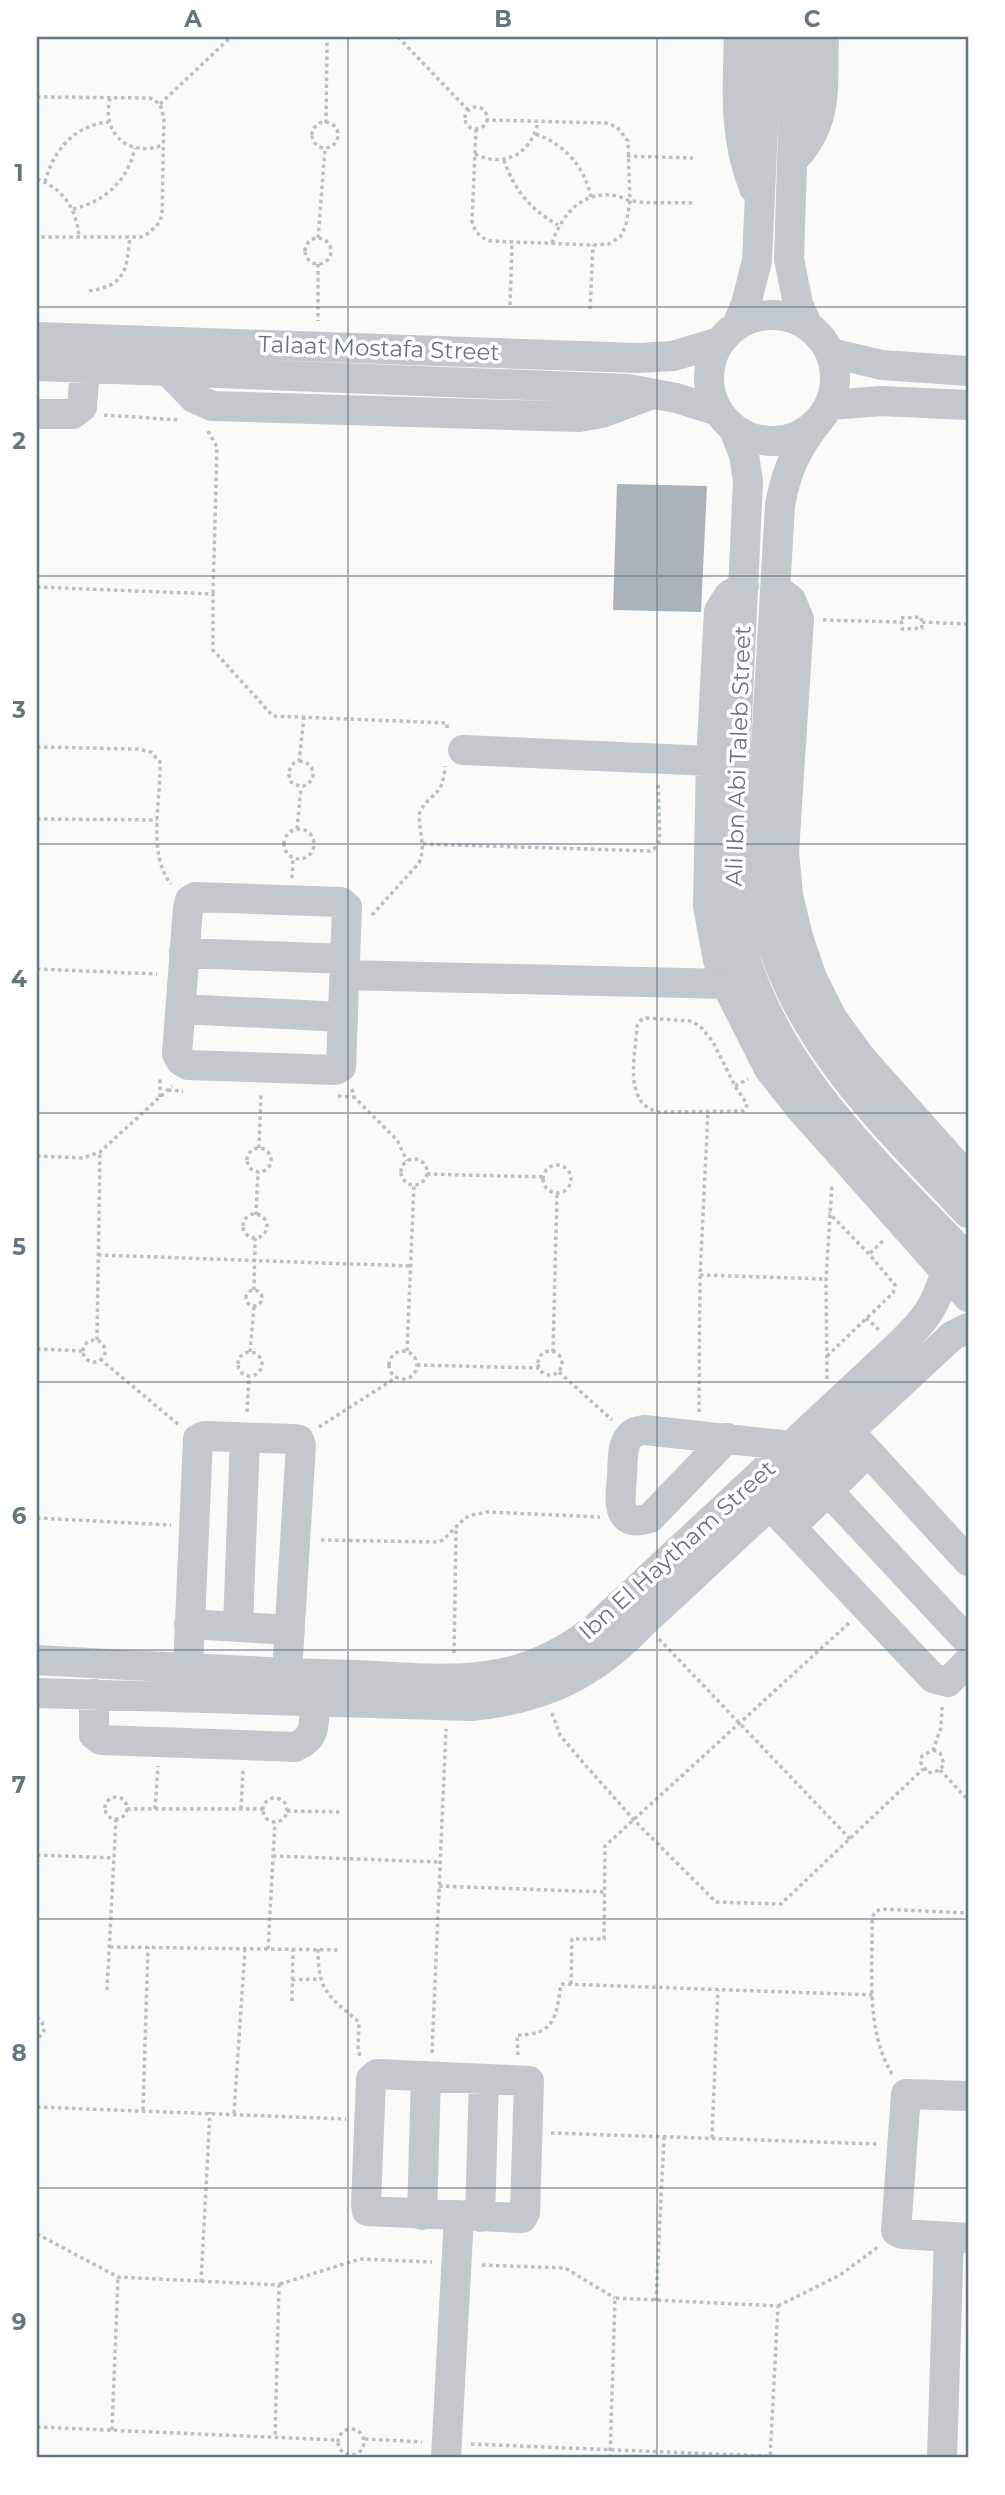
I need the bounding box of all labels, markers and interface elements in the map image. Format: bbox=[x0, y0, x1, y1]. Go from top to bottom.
text: A bbox=[183, 5, 202, 33]
text: B bbox=[494, 5, 512, 33]
text: C bbox=[804, 5, 821, 33]
text: 1 bbox=[14, 159, 24, 187]
street label: Talaat Mostafa Street bbox=[258, 330, 500, 366]
text: 2 bbox=[12, 427, 26, 455]
street label: Ali Ibn Abi Taleb Street bbox=[719, 625, 757, 887]
text: 3 bbox=[11, 696, 26, 724]
text: 4 bbox=[11, 965, 27, 993]
text: 5 bbox=[12, 1233, 26, 1261]
street label: Ibn El Haytham Street bbox=[573, 1454, 781, 1646]
text: 6 bbox=[12, 1502, 27, 1530]
text: 7 bbox=[12, 1771, 26, 1799]
text: 8 bbox=[11, 2039, 27, 2067]
text: 9 bbox=[12, 2308, 26, 2336]

